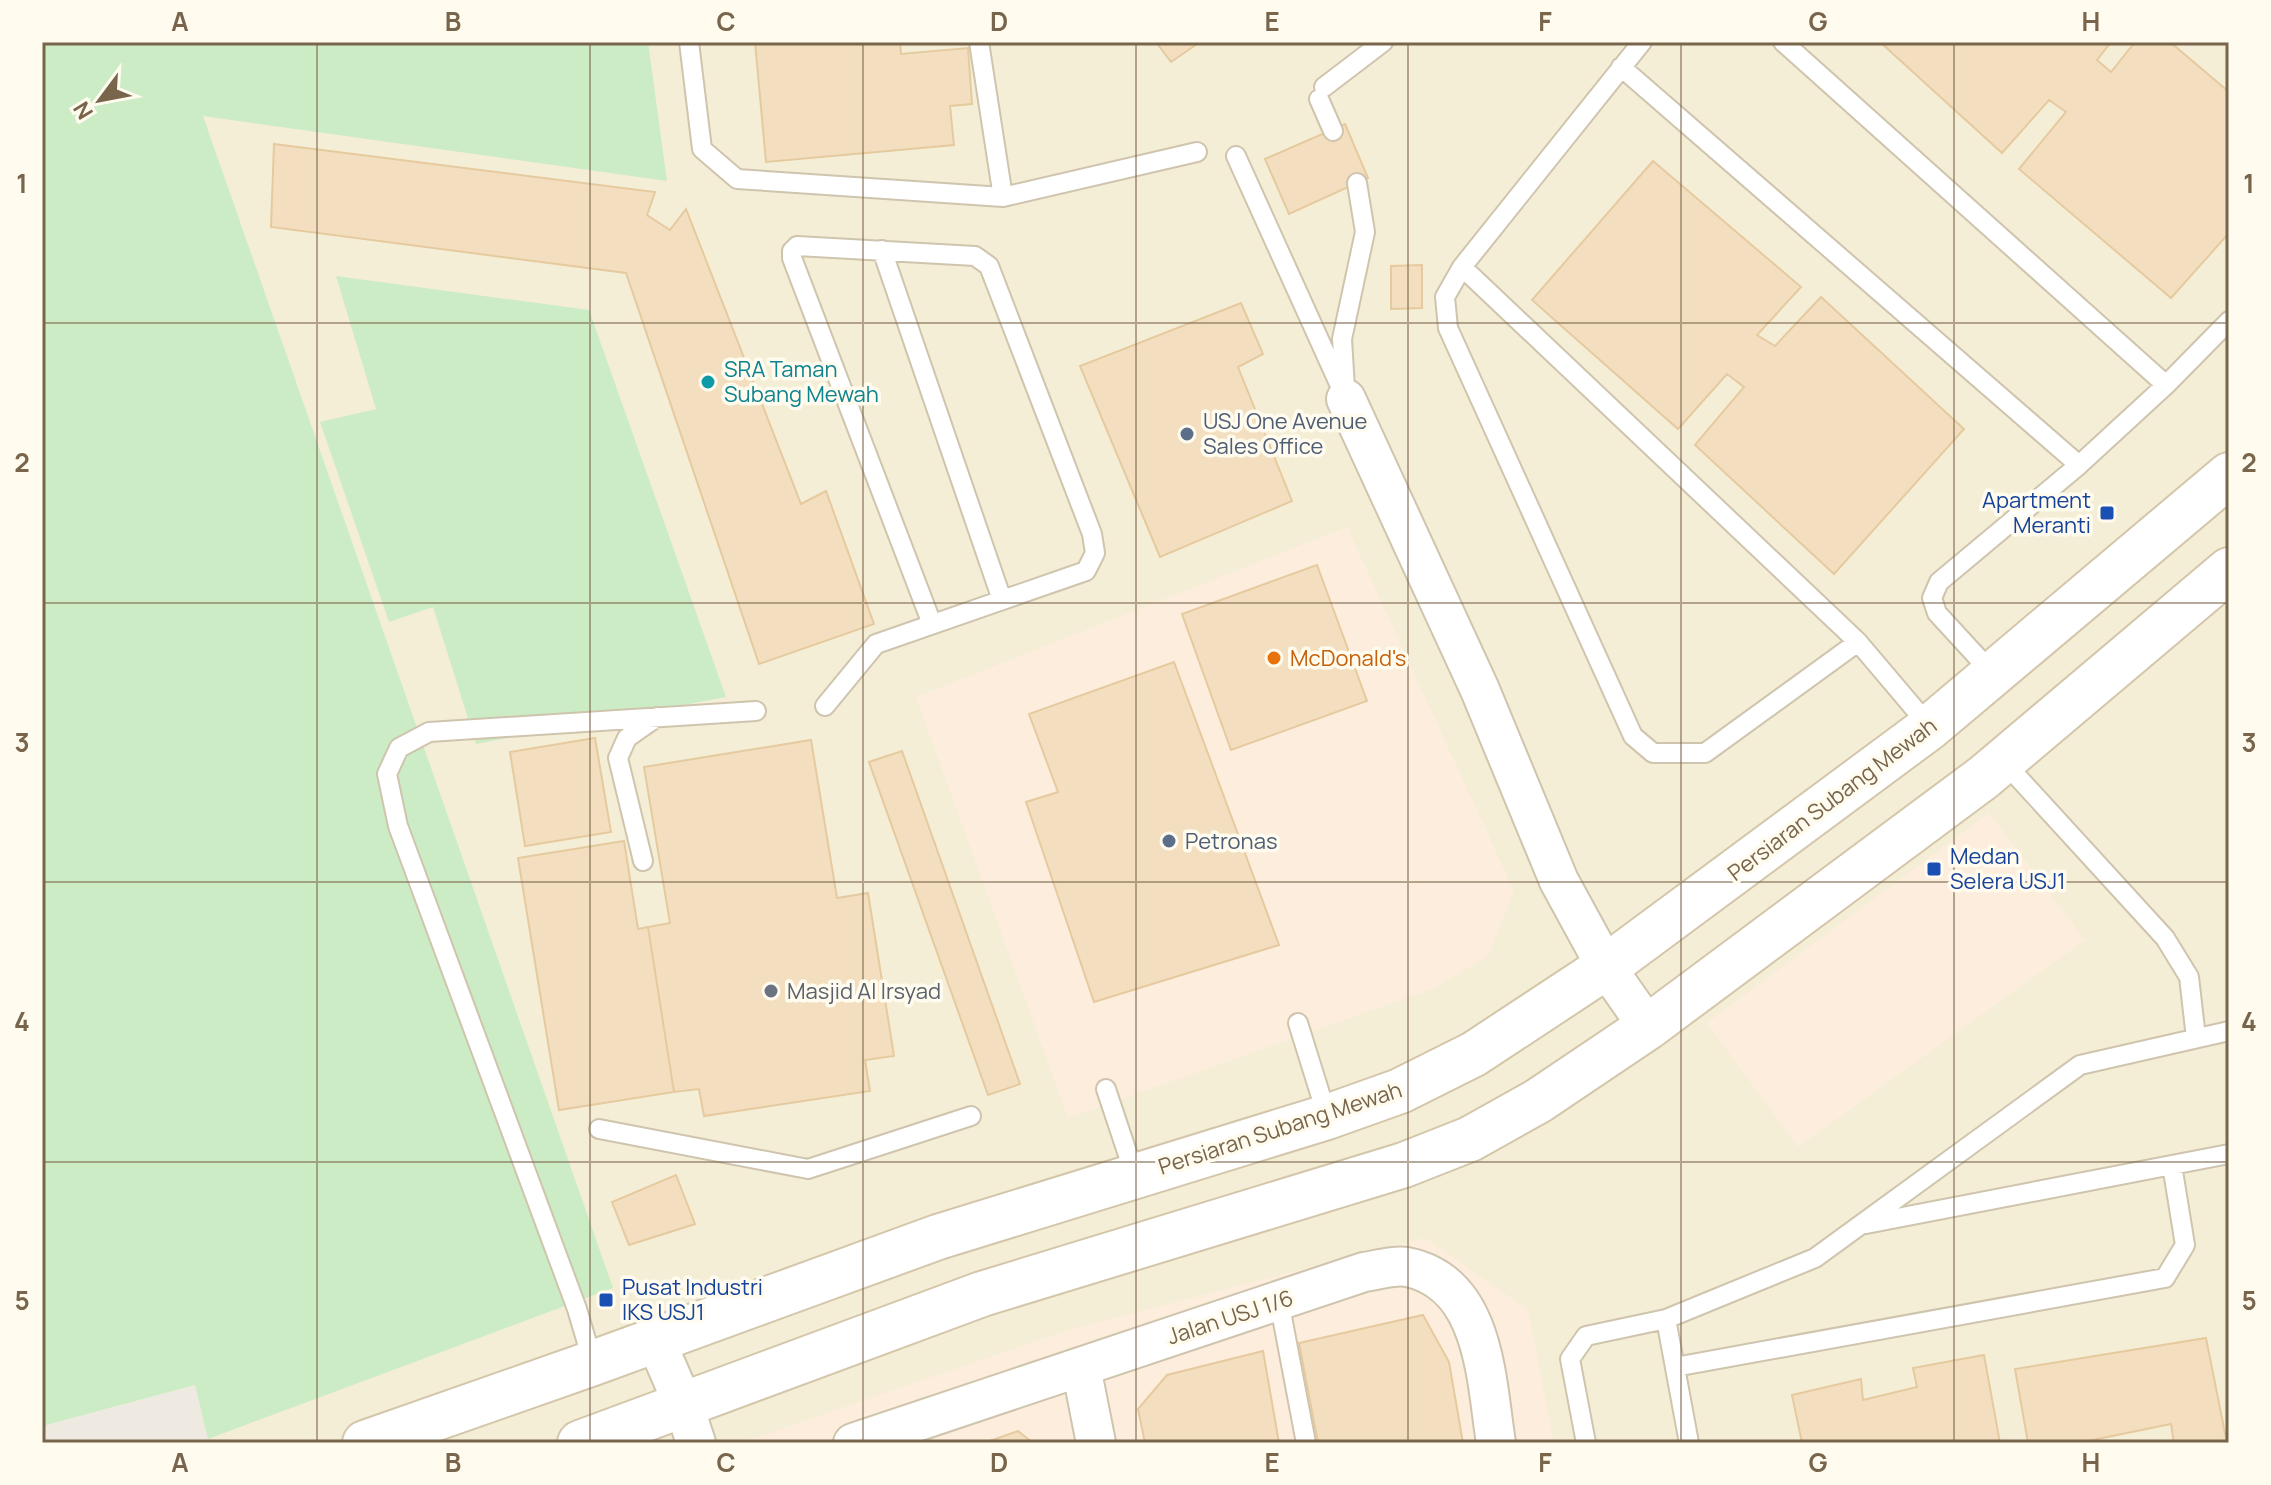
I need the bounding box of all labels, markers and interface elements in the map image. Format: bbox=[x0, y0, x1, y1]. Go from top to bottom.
text: A bbox=[171, 3, 189, 39]
text: B bbox=[445, 3, 461, 39]
text: C bbox=[716, 3, 736, 39]
text: D bbox=[990, 3, 1008, 39]
text: E bbox=[1264, 3, 1280, 39]
text: F bbox=[1538, 3, 1552, 39]
text: G bbox=[1808, 3, 1828, 39]
text: H bbox=[2082, 3, 2100, 39]
north arrow bbox=[60, 60, 140, 140]
text: N bbox=[66, 96, 100, 125]
text: 1 bbox=[16, 165, 28, 201]
text: 1 bbox=[2243, 165, 2255, 201]
place label: SRA Taman Subang Mewah bbox=[724, 354, 879, 409]
marker: SRA Taman Subang Mewah bbox=[699, 373, 717, 391]
place label: USJ One Avenue Sales Office bbox=[1203, 406, 1368, 461]
marker: USJ One Avenue Sales Office bbox=[1178, 425, 1196, 443]
text: 2 bbox=[14, 444, 30, 480]
text: 2 bbox=[2241, 444, 2257, 480]
place label: Apartment Meranti bbox=[1982, 485, 2091, 540]
marker: Apartment Meranti bbox=[2098, 504, 2116, 522]
place label: McDonald's bbox=[1290, 643, 1406, 673]
marker: McDonald's bbox=[1265, 649, 1283, 667]
street label: Persiaran Subang Mewah bbox=[1721, 710, 1943, 888]
text: 3 bbox=[14, 724, 30, 760]
text: 3 bbox=[2241, 724, 2257, 760]
place label: Petronas bbox=[1185, 826, 1277, 856]
marker: Petronas bbox=[1160, 832, 1178, 850]
place label: Medan Selera USJ1 bbox=[1950, 841, 2066, 896]
marker: Medan Selera USJ1 bbox=[1925, 860, 1943, 878]
place label: Masjid Al Irsyad bbox=[787, 976, 941, 1006]
marker: Masjid Al Irsyad bbox=[762, 982, 780, 1000]
text: 4 bbox=[14, 1003, 30, 1039]
text: 4 bbox=[2241, 1003, 2257, 1039]
street label: Persiaran Subang Mewah bbox=[1154, 1074, 1406, 1182]
place label: Pusat Industri IKS USJ1 bbox=[622, 1272, 763, 1327]
text: 5 bbox=[14, 1282, 30, 1318]
text: 5 bbox=[2241, 1282, 2257, 1318]
street label: Jalan USJ 1/6 bbox=[1163, 1283, 1297, 1351]
marker: Pusat Industri IKS USJ1 bbox=[597, 1291, 615, 1309]
text: A bbox=[171, 1444, 189, 1480]
text: B bbox=[445, 1444, 461, 1480]
text: C bbox=[716, 1444, 736, 1480]
text: D bbox=[990, 1444, 1008, 1480]
text: E bbox=[1264, 1444, 1280, 1480]
text: F bbox=[1538, 1444, 1552, 1480]
text: G bbox=[1808, 1444, 1828, 1480]
text: H bbox=[2082, 1444, 2100, 1480]

